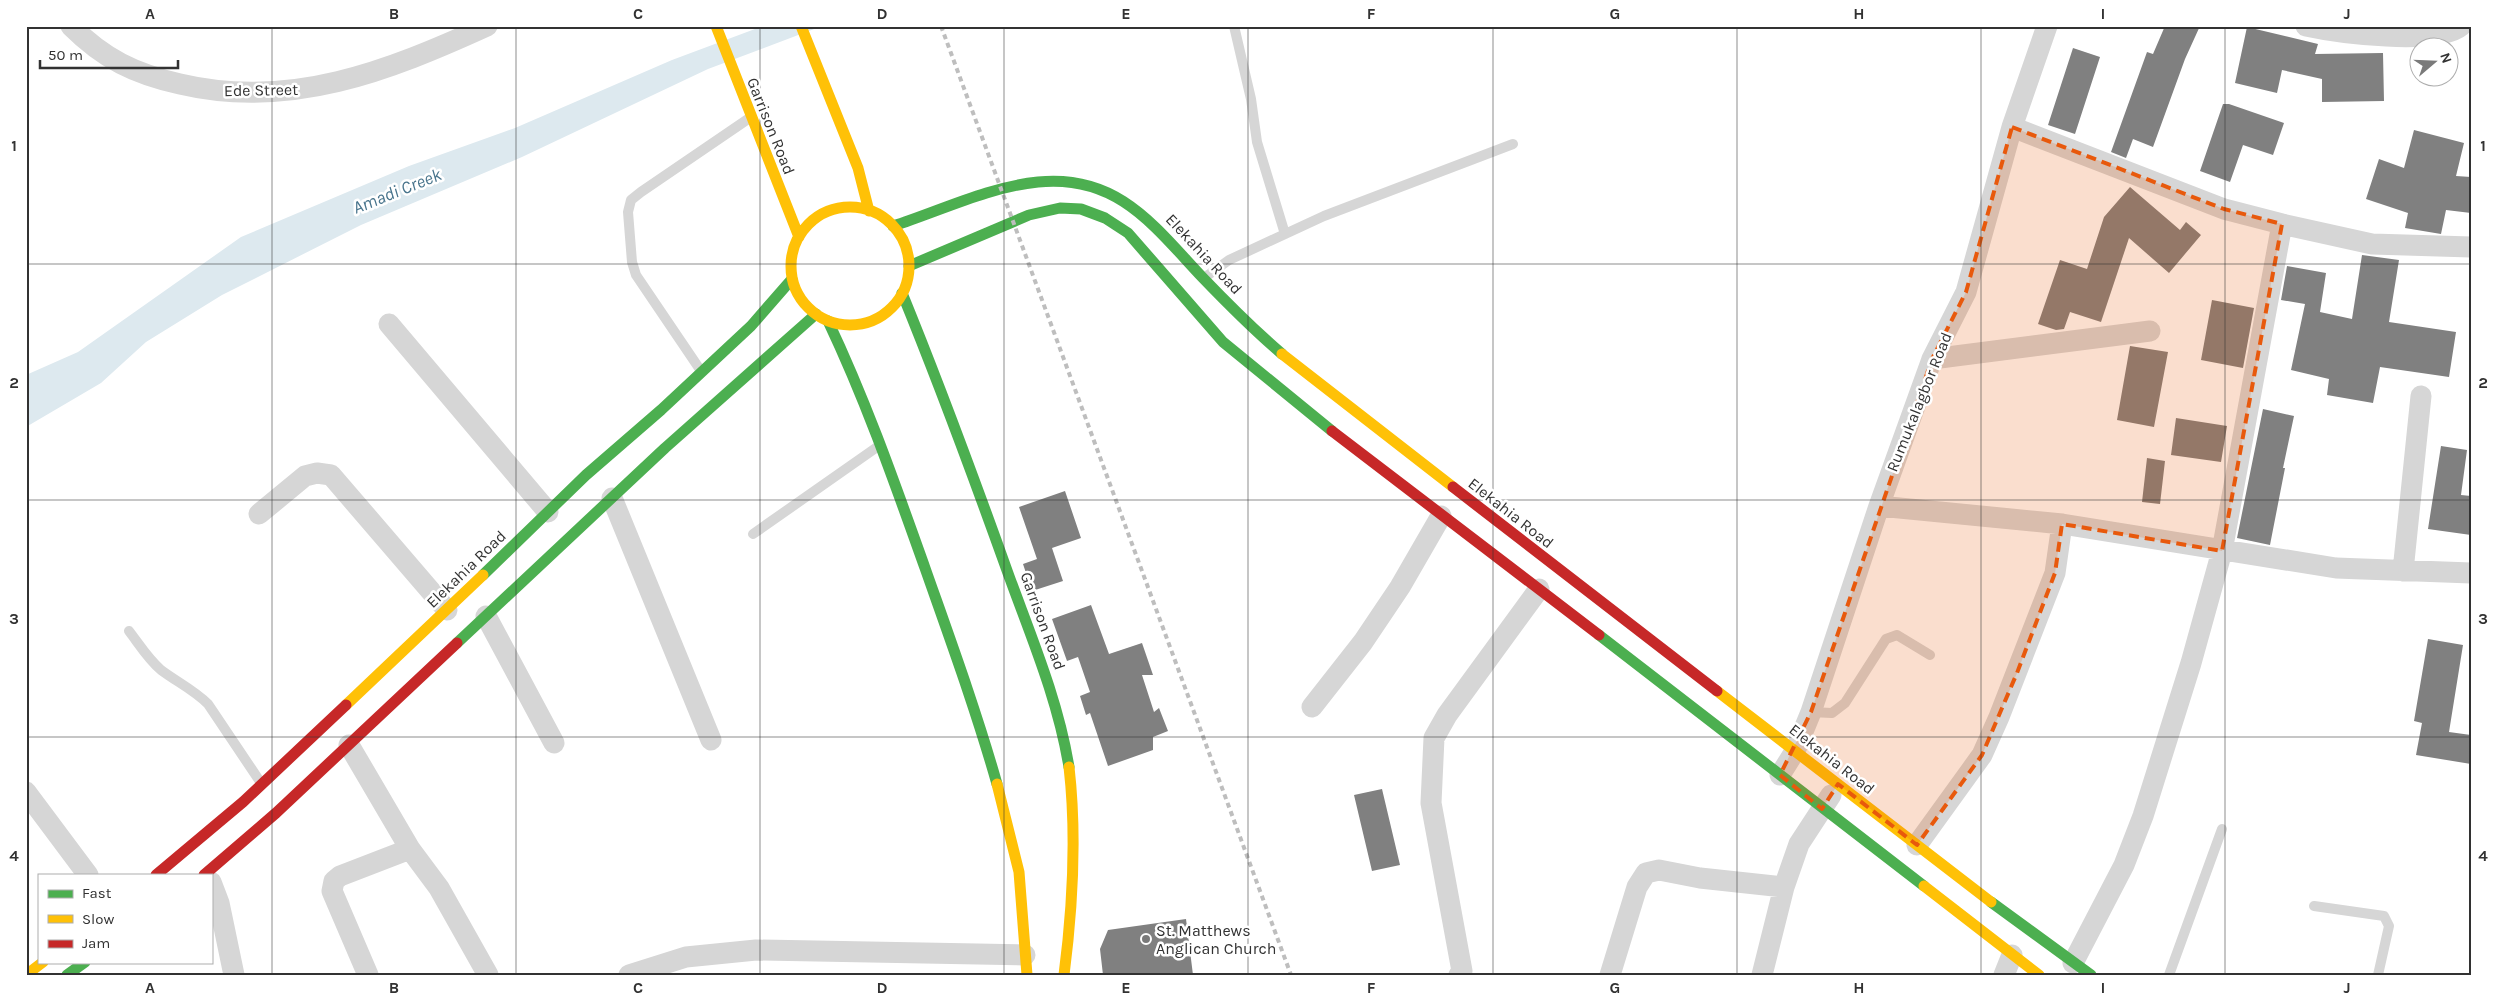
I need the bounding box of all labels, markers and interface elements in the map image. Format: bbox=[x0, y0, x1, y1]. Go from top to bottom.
text: A bbox=[145, 4, 155, 23]
text: B bbox=[389, 4, 399, 23]
text: C bbox=[633, 4, 643, 23]
text: D bbox=[877, 4, 888, 23]
text: E bbox=[1121, 4, 1131, 23]
text: F bbox=[1367, 4, 1376, 23]
text: G bbox=[1610, 4, 1620, 23]
text: H bbox=[1853, 4, 1865, 23]
text: I bbox=[2101, 4, 2105, 23]
text: J bbox=[2343, 4, 2351, 23]
scale bar bbox=[40, 38, 178, 70]
north arrow bbox=[2410, 38, 2460, 88]
text: 50 m bbox=[48, 46, 83, 64]
text: N bbox=[2436, 50, 2455, 65]
street label: Garrison Road bbox=[743, 75, 799, 177]
street label: Ede Street bbox=[224, 80, 298, 100]
text: 1 bbox=[11, 136, 17, 155]
text: 1 bbox=[2480, 136, 2486, 155]
water label: Amadi Creek bbox=[349, 163, 445, 219]
street label: Elekahia Road bbox=[1162, 210, 1246, 298]
street label: Rumukalagbor Road bbox=[1882, 329, 1956, 475]
text: 2 bbox=[9, 373, 19, 392]
text: 2 bbox=[2478, 373, 2488, 392]
street label: Elekahia Road bbox=[1464, 474, 1558, 552]
street label: Elekahia Road bbox=[422, 526, 510, 612]
street label: Garrison Road bbox=[1016, 569, 1070, 673]
text: 3 bbox=[9, 609, 19, 628]
text: 3 bbox=[2478, 609, 2488, 628]
street label: Elekahia Road bbox=[1785, 720, 1879, 798]
text: 4 bbox=[9, 846, 19, 865]
text: 4 bbox=[2478, 846, 2488, 865]
legend bbox=[38, 874, 212, 964]
text: Fast bbox=[82, 884, 112, 902]
text: Slow bbox=[82, 910, 114, 928]
place label: St. Matthews Anglican Church bbox=[1156, 921, 1277, 958]
marker: St. Matthews Anglican Church bbox=[1140, 933, 1152, 945]
text: Jam bbox=[82, 934, 110, 952]
text: A bbox=[145, 978, 155, 997]
text: B bbox=[389, 978, 399, 997]
text: C bbox=[633, 978, 643, 997]
text: D bbox=[877, 978, 888, 997]
text: E bbox=[1121, 978, 1131, 997]
text: F bbox=[1367, 978, 1376, 997]
text: G bbox=[1610, 978, 1620, 997]
text: H bbox=[1853, 978, 1865, 997]
text: I bbox=[2101, 978, 2105, 997]
text: J bbox=[2343, 978, 2351, 997]

